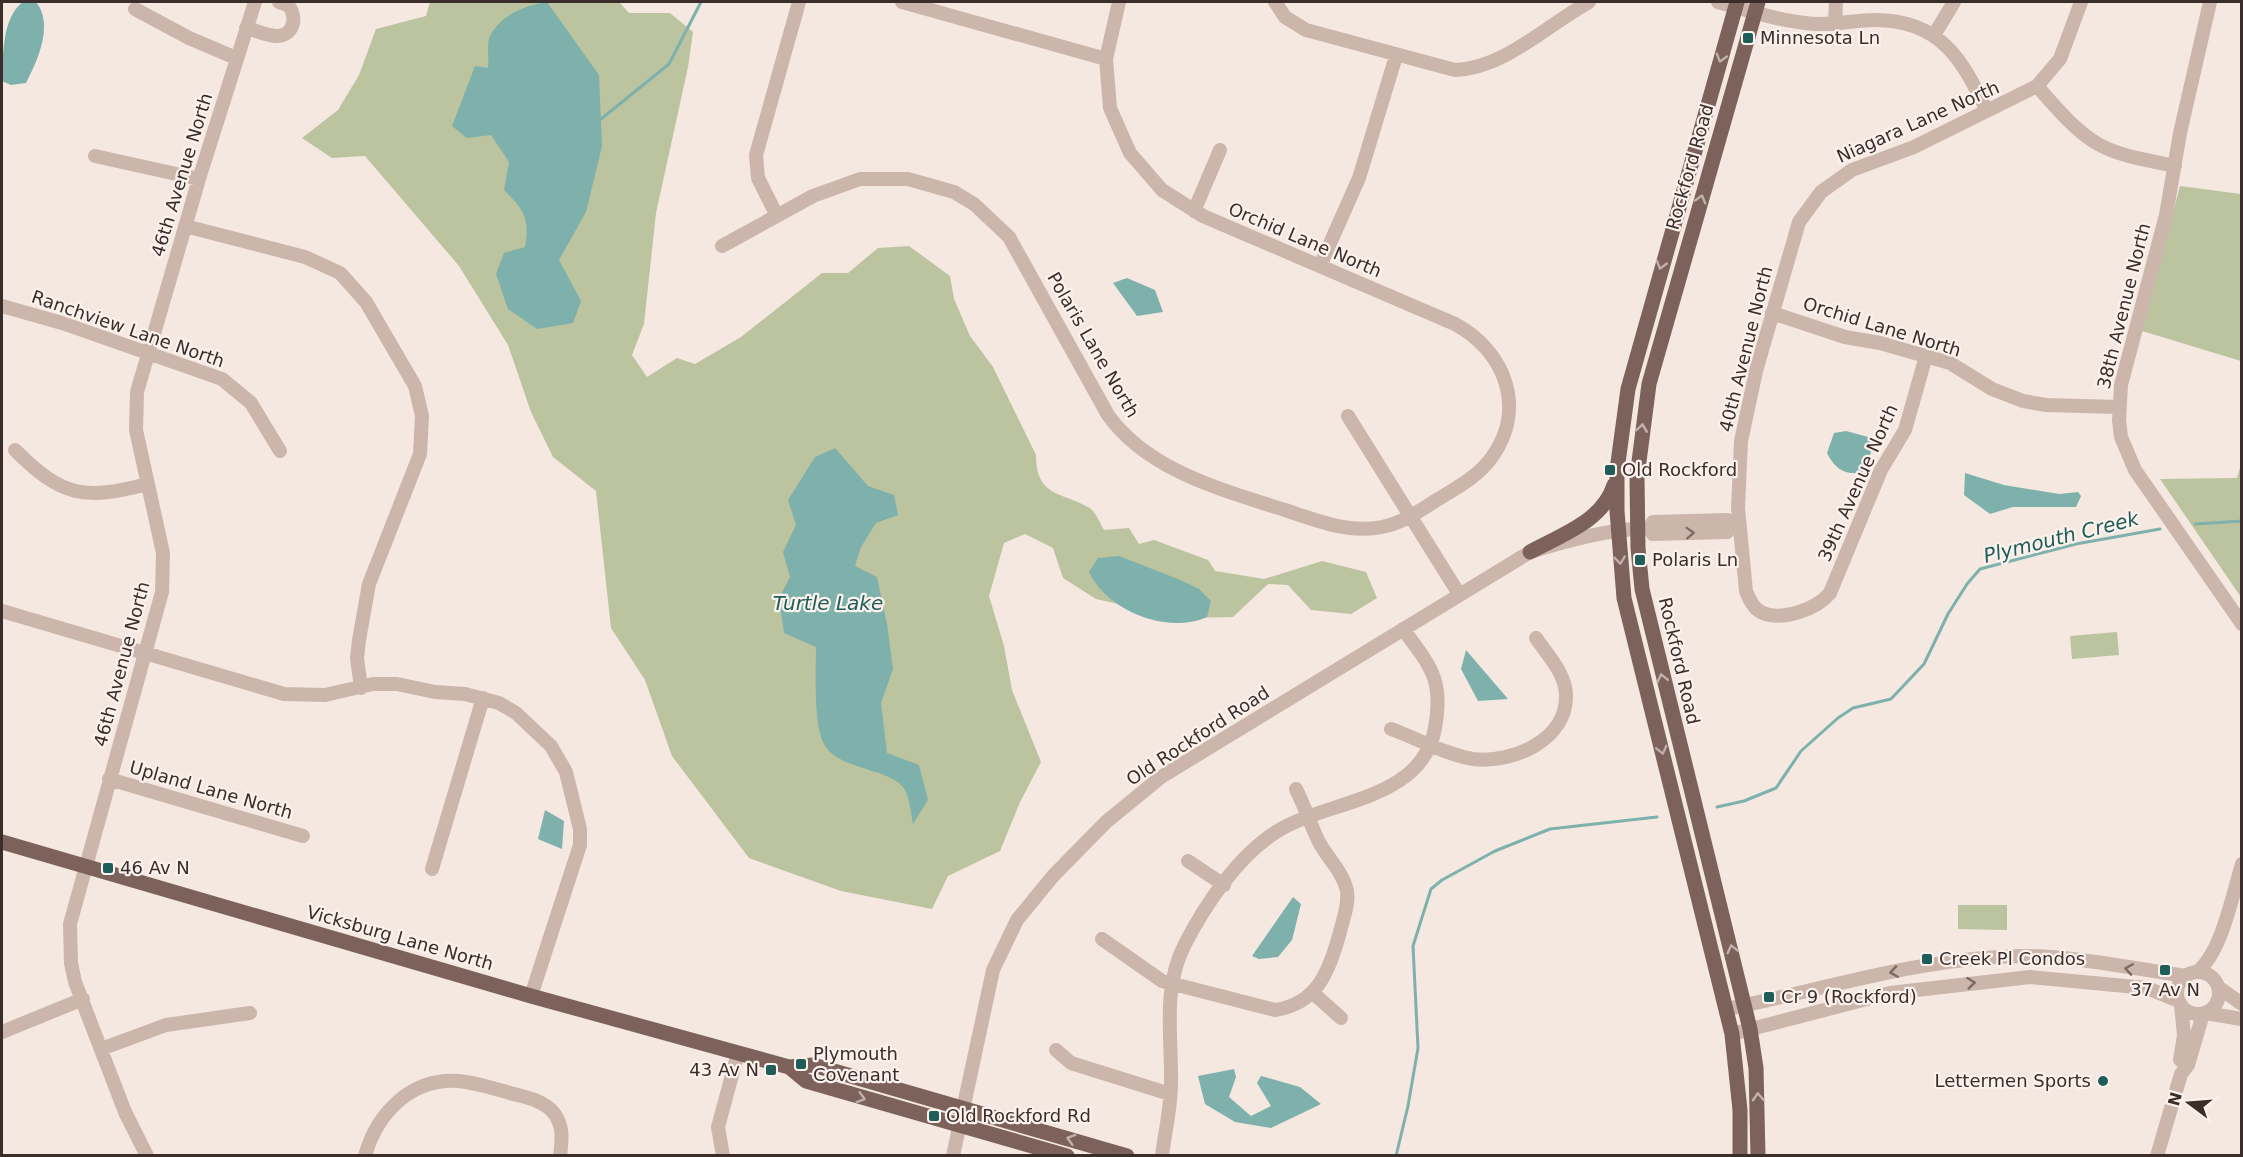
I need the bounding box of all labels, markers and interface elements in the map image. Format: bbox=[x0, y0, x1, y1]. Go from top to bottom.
place label: Minnesota Ln bbox=[1760, 27, 1880, 48]
marker: Minnesota Ln bbox=[1741, 31, 1755, 45]
one-way arrow bbox=[1716, 52, 1728, 63]
street label: Niagara Lane North bbox=[1833, 76, 2002, 167]
street label: 46th Avenue North bbox=[147, 90, 216, 259]
street label: Rockford Road bbox=[1662, 102, 1717, 232]
one-way arrow bbox=[1694, 194, 1706, 205]
street label: Orchid Lane North bbox=[1226, 198, 1385, 281]
street label: 38th Avenue North bbox=[2093, 221, 2154, 391]
one-way arrow bbox=[1656, 260, 1669, 270]
street label: 40th Avenue North bbox=[1715, 264, 1776, 434]
street label: Polaris Lane North bbox=[1043, 268, 1144, 421]
street label: Ranchview Lane North bbox=[29, 286, 227, 371]
street label: Orchid Lane North bbox=[1801, 292, 1964, 361]
street label: 39th Avenue North bbox=[1813, 401, 1902, 565]
one-way arrow bbox=[1635, 424, 1647, 433]
place label: Old Rockford bbox=[1622, 459, 1737, 480]
marker: Old Rockford bbox=[1603, 463, 1617, 477]
water label: Plymouth Creek bbox=[1981, 506, 2142, 568]
one-way arrow bbox=[1686, 526, 1695, 539]
place label: Polaris Ln bbox=[1652, 549, 1738, 570]
marker: Polaris Ln bbox=[1633, 553, 1647, 567]
one-way arrow bbox=[1613, 555, 1626, 565]
street label: 46th Avenue North bbox=[89, 579, 154, 749]
water label: Turtle Lake bbox=[773, 591, 883, 615]
street label: Rockford Road bbox=[1655, 595, 1704, 726]
one-way arrow bbox=[1657, 674, 1670, 684]
street label: Old Rockford Road bbox=[1122, 682, 1273, 790]
one-way arrow bbox=[1654, 745, 1667, 755]
street label: Upland Lane North bbox=[127, 756, 295, 823]
place label: 46 Av N bbox=[120, 857, 190, 878]
marker: 46 Av N bbox=[101, 861, 115, 875]
street label: Vicksburg Lane North bbox=[304, 901, 496, 974]
one-way arrow bbox=[1726, 944, 1739, 954]
place label: Creek Pl Condos bbox=[1939, 948, 2085, 969]
marker: Creek Pl Condos bbox=[1920, 952, 1934, 966]
one-way arrow bbox=[2124, 963, 2134, 975]
marker: 37 Av N bbox=[2158, 963, 2172, 977]
one-way arrow bbox=[1889, 965, 1899, 977]
one-way arrow bbox=[1967, 977, 1976, 990]
place label: 37 Av N bbox=[2130, 979, 2200, 1000]
place label: Cr 9 (Rockford) bbox=[1781, 986, 1917, 1007]
marker: Cr 9 (Rockford) bbox=[1762, 990, 1776, 1004]
place label: Plymouth Covenant bbox=[813, 1043, 899, 1085]
marker: Plymouth Covenant bbox=[794, 1057, 808, 1071]
place label: 43 Av N bbox=[689, 1059, 759, 1080]
marker: 43 Av N bbox=[764, 1063, 778, 1077]
place label: Lettermen Sports bbox=[1935, 1070, 2091, 1091]
north arrow bbox=[2159, 1073, 2219, 1133]
marker: Lettermen Sports bbox=[2096, 1074, 2110, 1088]
one-way arrow bbox=[856, 1090, 866, 1103]
text: N bbox=[2164, 1090, 2186, 1108]
one-way arrow bbox=[1752, 1093, 1765, 1102]
place label: Old Rockford Rd bbox=[946, 1105, 1091, 1126]
marker: Old Rockford Rd bbox=[927, 1109, 941, 1123]
one-way arrow bbox=[1066, 1134, 1077, 1146]

